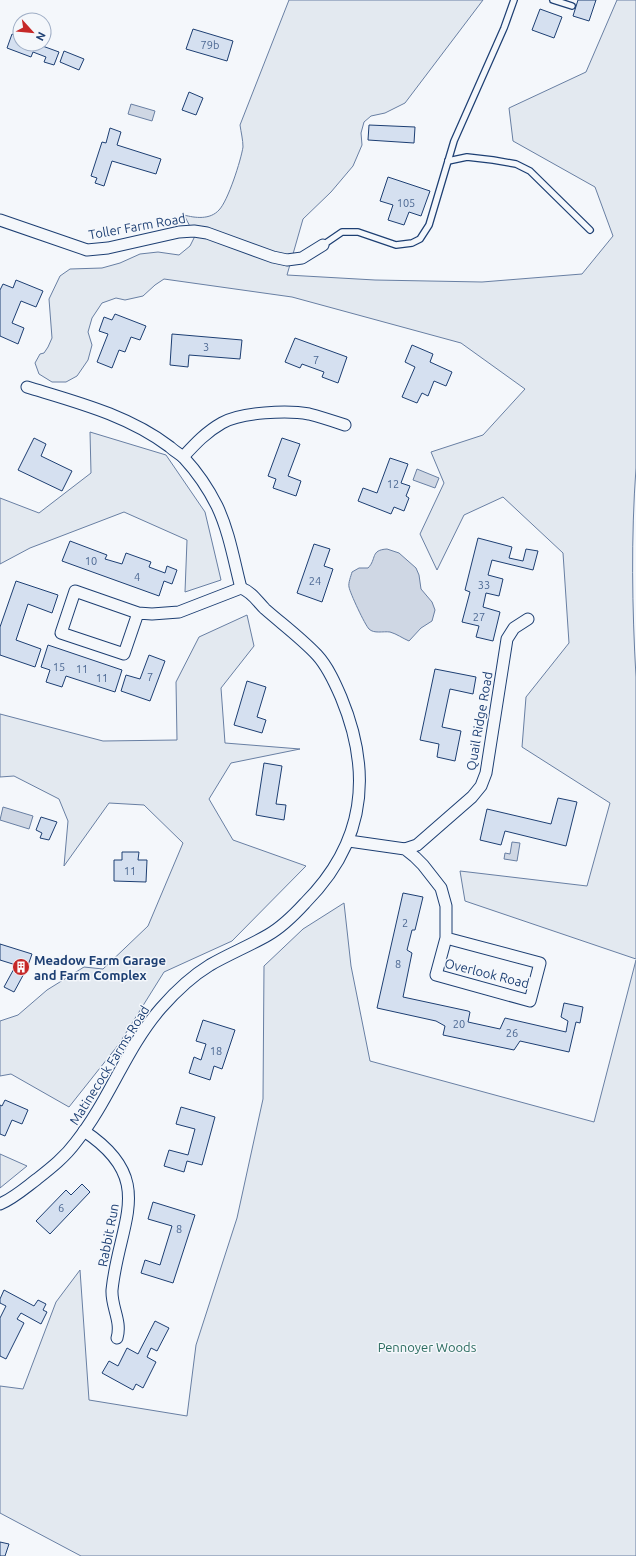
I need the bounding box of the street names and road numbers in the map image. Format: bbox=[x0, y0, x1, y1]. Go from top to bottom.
street label: Toller Farm Road bbox=[87, 211, 187, 241]
street label: Quail Ridge Road bbox=[463, 670, 496, 772]
street label: Overlook Road bbox=[443, 956, 531, 990]
street label: Matinecock Farms Road bbox=[67, 1003, 151, 1127]
street label: Rabbit Run bbox=[95, 1202, 121, 1268]

